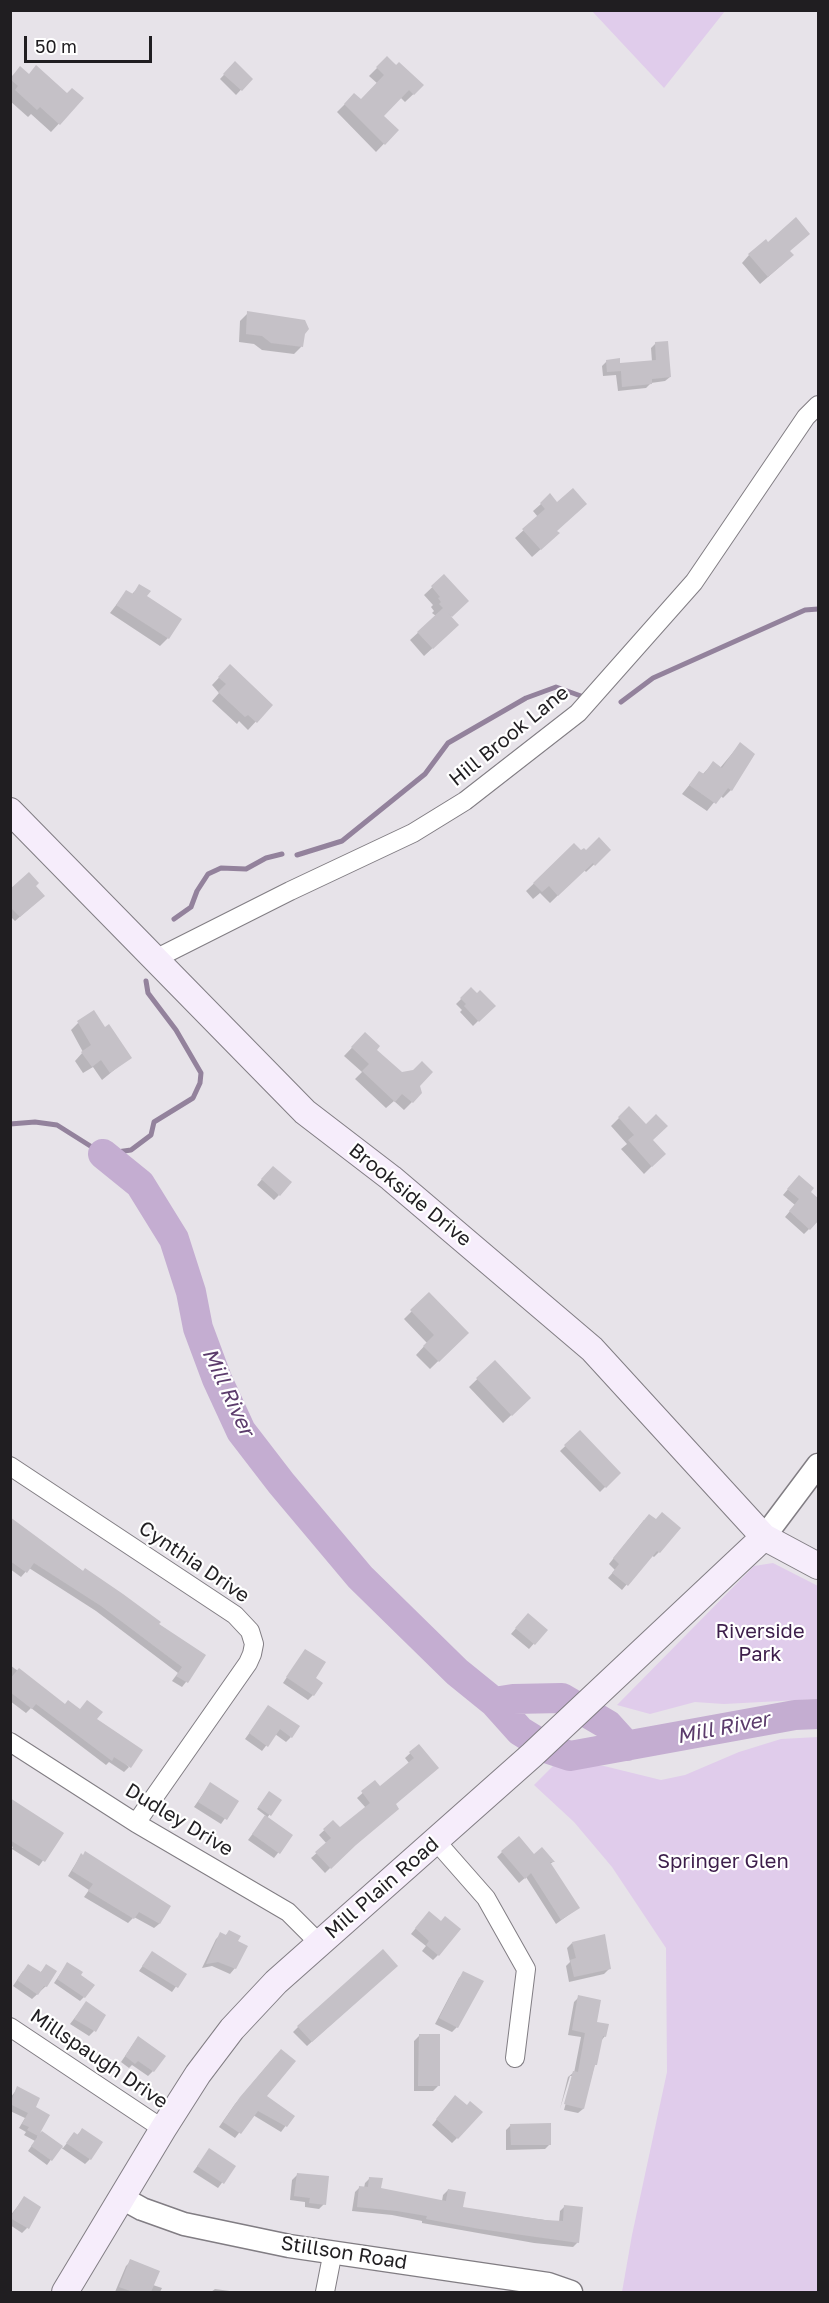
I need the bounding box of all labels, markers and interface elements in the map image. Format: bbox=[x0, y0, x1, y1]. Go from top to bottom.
scale bar bbox=[27, 24, 154, 62]
text: 50 m bbox=[35, 35, 77, 57]
street label: Hill Brook Lane bbox=[445, 681, 573, 791]
street label: Brookside Drive bbox=[344, 1138, 476, 1252]
water label: Mill River bbox=[197, 1344, 259, 1440]
street label: Cynthia Drive bbox=[134, 1516, 254, 1608]
park label: Riverside Park bbox=[715, 1620, 805, 1667]
water label: Mill River bbox=[674, 1707, 772, 1749]
street label: Dudley Drive bbox=[121, 1778, 237, 1862]
street label: Mill Plain Road bbox=[320, 1832, 444, 1944]
park label: Springer Glen bbox=[657, 1850, 789, 1874]
street label: Millspaugh Drive bbox=[26, 2004, 172, 2114]
street label: Stillson Road bbox=[279, 2231, 409, 2275]

